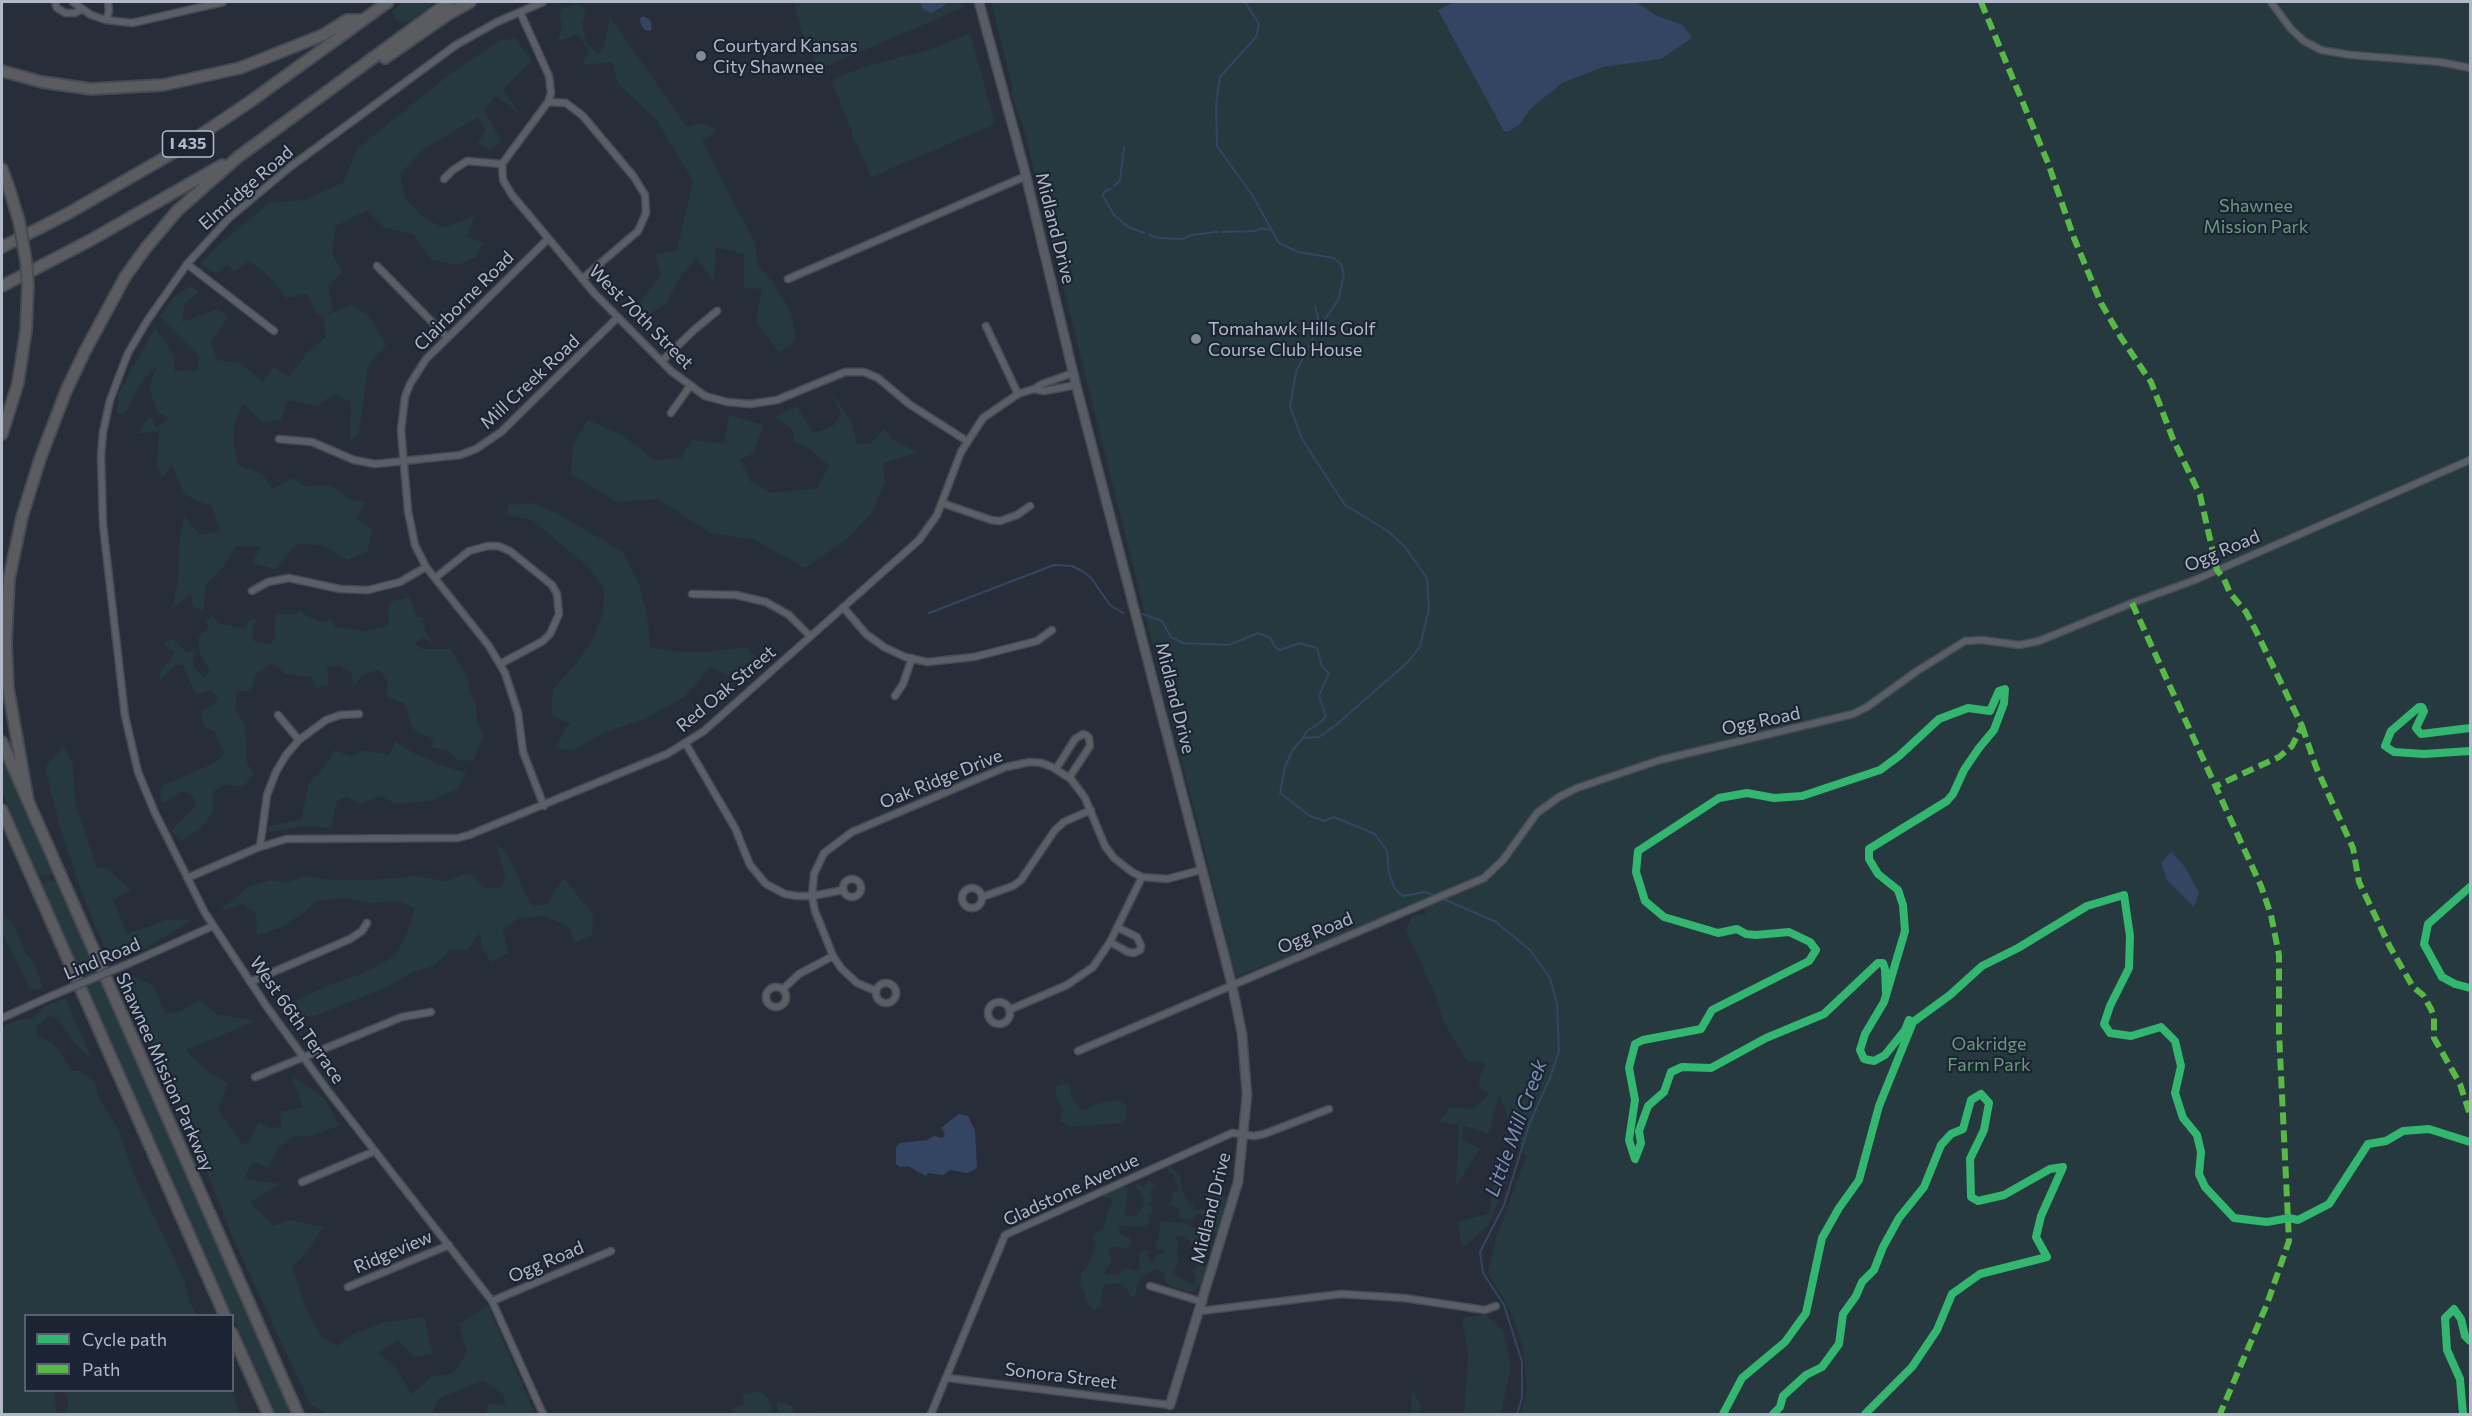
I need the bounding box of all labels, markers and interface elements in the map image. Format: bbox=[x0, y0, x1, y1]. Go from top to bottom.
place label: Courtyard Kansas City Shawnee bbox=[713, 35, 858, 78]
marker: Courtyard Kansas City Shawnee bbox=[694, 49, 708, 63]
road number: I 435 bbox=[162, 131, 213, 157]
street label: Elmridge Road bbox=[194, 141, 298, 235]
street label: Midland Drive bbox=[1031, 170, 1079, 286]
park label: Shawnee Mission Park bbox=[2203, 195, 2309, 238]
street label: Clairborne Road bbox=[410, 247, 518, 355]
street label: West 70th Street bbox=[584, 260, 698, 374]
place label: Tomahawk Hills Golf Course Club House bbox=[1208, 318, 1376, 360]
street label: Mill Creek Road bbox=[476, 330, 584, 434]
marker: Tomahawk Hills Golf Course Club House bbox=[1189, 332, 1203, 346]
street label: Ogg Road bbox=[2181, 525, 2263, 577]
street label: Midland Drive bbox=[1151, 640, 1199, 756]
street label: Red Oak Street bbox=[672, 641, 780, 737]
street label: Ogg Road bbox=[1720, 702, 1802, 740]
street label: Oak Ridge Drive bbox=[876, 745, 1006, 813]
street label: Ogg Road bbox=[1274, 907, 1356, 959]
street label: Lind Road bbox=[60, 933, 144, 985]
street label: West 66th Terrace bbox=[245, 952, 349, 1088]
street label: Shawnee Mission Parkway bbox=[111, 969, 219, 1175]
park label: Oakridge Farm Park bbox=[1947, 1033, 2031, 1076]
water label: Little Mill Creek bbox=[1480, 1056, 1552, 1200]
street label: Gladstone Avenue bbox=[1000, 1149, 1142, 1231]
street label: Midland Drive bbox=[1187, 1150, 1235, 1266]
street label: Ridgeview bbox=[350, 1226, 436, 1278]
street label: Ogg Road bbox=[505, 1236, 587, 1288]
legend bbox=[24, 1314, 234, 1392]
text: Cycle path bbox=[82, 1328, 167, 1350]
text: Path bbox=[82, 1358, 120, 1380]
street label: Sonora Street bbox=[1004, 1358, 1118, 1394]

